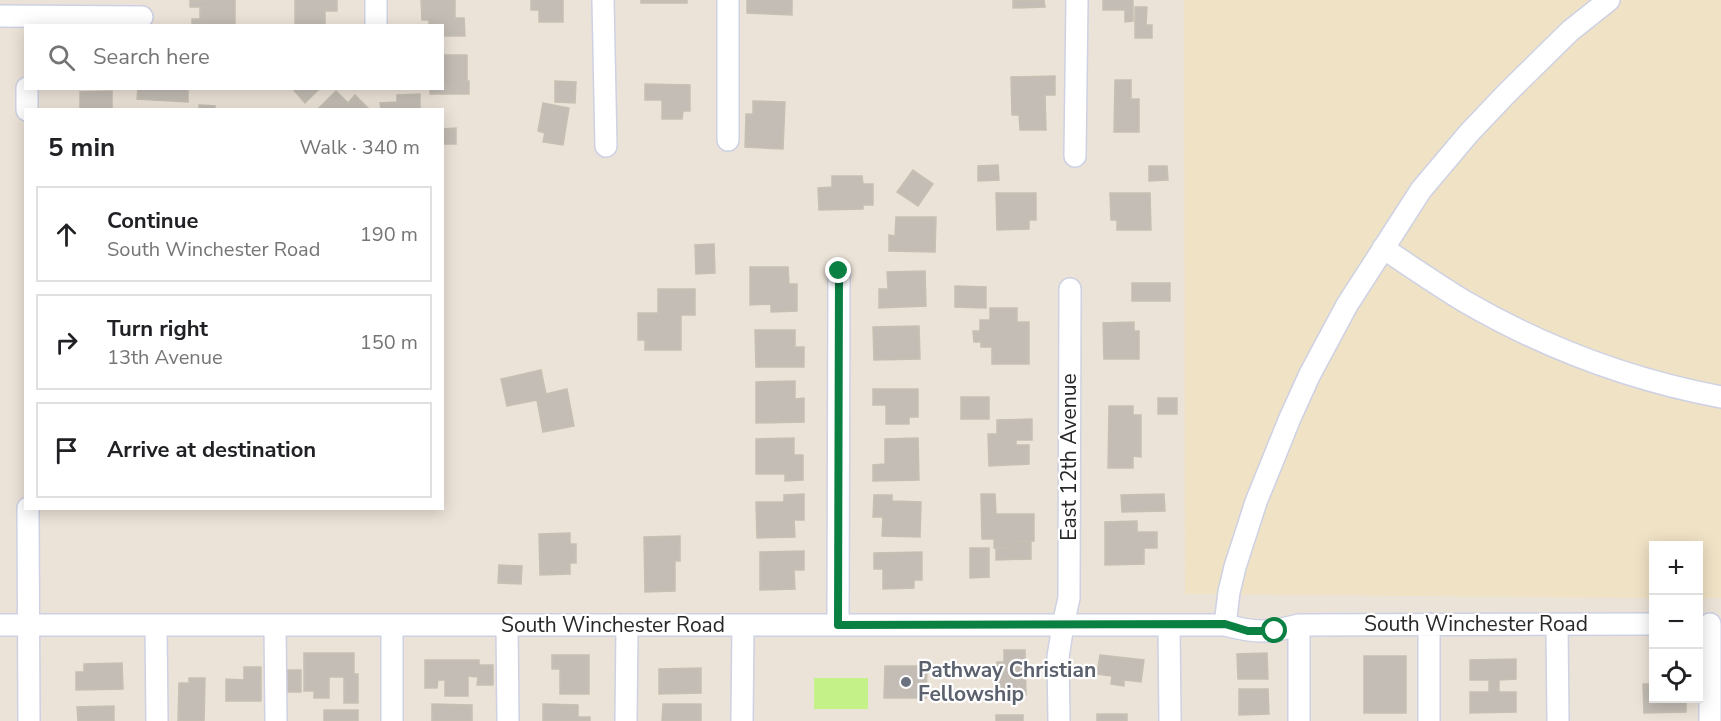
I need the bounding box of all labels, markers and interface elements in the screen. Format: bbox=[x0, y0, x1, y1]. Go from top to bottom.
search box bbox=[24, 24, 444, 90]
icon: search bbox=[45, 41, 78, 74]
text: Search here bbox=[93, 42, 210, 72]
text: 5 min bbox=[48, 130, 115, 165]
text: Walk · 340 m bbox=[300, 134, 420, 161]
text: Continue bbox=[107, 206, 198, 236]
icon: ahead bbox=[50, 218, 83, 251]
text: 190 m bbox=[360, 221, 418, 248]
text: South Winchester Road bbox=[107, 236, 320, 263]
route end bbox=[825, 257, 851, 283]
text: Turn right bbox=[107, 314, 208, 344]
icon: right bbox=[50, 326, 83, 359]
text: 150 m bbox=[360, 329, 418, 356]
text: 13th Avenue bbox=[107, 344, 223, 371]
street label: East 12th Avenue bbox=[1055, 373, 1083, 541]
icon: arrive bbox=[50, 434, 83, 467]
text: Arrive at destination bbox=[107, 435, 316, 465]
map controls bbox=[1649, 541, 1703, 703]
button: + bbox=[1649, 541, 1703, 595]
button: − bbox=[1649, 595, 1703, 649]
street label: South Winchester Road bbox=[1364, 610, 1588, 638]
street label: South Winchester Road bbox=[501, 611, 725, 639]
route start bbox=[1261, 617, 1287, 643]
button: locate bbox=[1649, 649, 1703, 703]
place label: Pathway Christian Fellowship bbox=[918, 656, 1096, 708]
marker: Pathway Christian Fellowship bbox=[899, 675, 913, 689]

